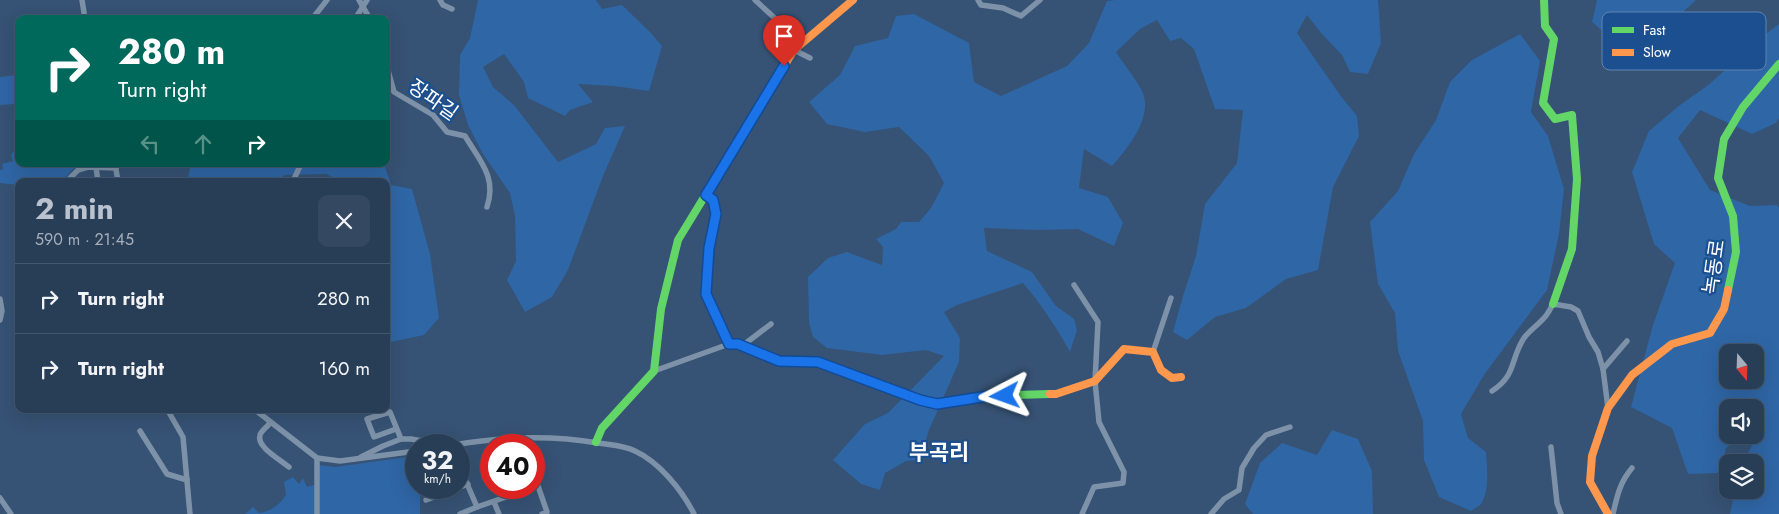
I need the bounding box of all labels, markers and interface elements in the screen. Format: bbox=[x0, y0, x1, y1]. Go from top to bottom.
legend bbox=[1602, 12, 1766, 70]
pin bbox=[763, 15, 805, 66]
text: Fast bbox=[1643, 20, 1666, 40]
icon: arrive bbox=[770, 22, 798, 50]
text: 280 m bbox=[118, 27, 225, 77]
icon: right bbox=[35, 35, 100, 100]
text: Slow bbox=[1643, 42, 1671, 62]
street label: 장파길 bbox=[402, 72, 464, 128]
text: Turn right bbox=[118, 73, 206, 105]
icon: left bbox=[136, 130, 164, 158]
icon: ahead bbox=[189, 130, 217, 158]
icon: right bbox=[242, 130, 270, 158]
text: 2 min bbox=[35, 187, 114, 230]
button: close bbox=[318, 195, 370, 247]
text: 590 m · 21:45 bbox=[35, 228, 134, 251]
street label: 녹동로 bbox=[1696, 238, 1732, 296]
icon: right bbox=[35, 285, 63, 313]
text: Turn right bbox=[78, 285, 164, 312]
text: 280 m bbox=[317, 285, 370, 312]
north arrow bbox=[1719, 344, 1764, 389]
map controls bbox=[1719, 344, 1764, 499]
icon: right bbox=[35, 355, 63, 383]
text: Turn right bbox=[78, 355, 164, 382]
text: 160 m bbox=[319, 355, 370, 382]
position arrow bbox=[978, 369, 1030, 421]
button: sound bbox=[1719, 399, 1764, 444]
speed limit sign: 40 bbox=[480, 434, 545, 499]
district label: 부곡리 bbox=[909, 436, 969, 468]
text: 32 bbox=[422, 442, 453, 478]
button: layers bbox=[1719, 454, 1764, 499]
text: km/h bbox=[424, 470, 451, 488]

